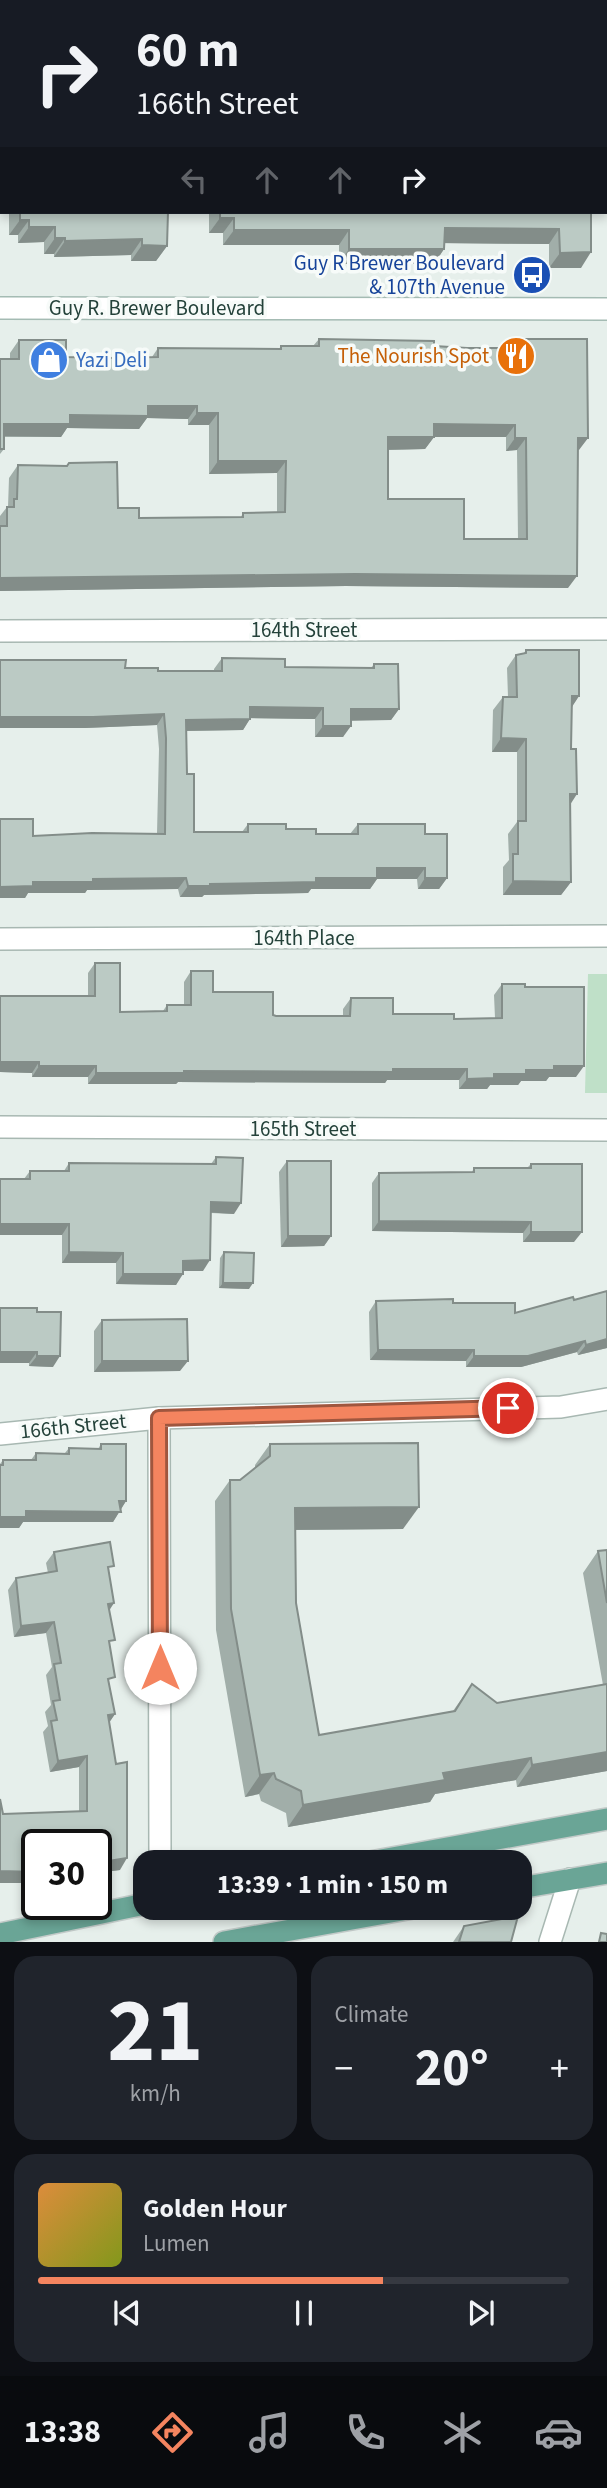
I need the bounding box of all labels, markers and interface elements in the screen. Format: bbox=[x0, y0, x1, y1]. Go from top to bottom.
text: 60 m bbox=[136, 16, 240, 86]
icon: right bbox=[21, 28, 112, 119]
text: 166th Street bbox=[136, 81, 299, 127]
icon: left bbox=[175, 161, 213, 199]
icon: ahead bbox=[248, 161, 286, 199]
icon: ahead bbox=[321, 161, 359, 199]
icon: right bbox=[394, 161, 432, 199]
place label: Guy R Brewer Boulevard & 107th Avenue bbox=[294, 248, 505, 302]
bus stop icon: Guy R Brewer Boulevard & 107th Avenue bbox=[511, 254, 553, 296]
street label: Guy R. Brewer Boulevard bbox=[49, 293, 265, 323]
restaurant icon: The Nourish Spot bbox=[495, 335, 537, 377]
shop icon: Yazi Deli bbox=[28, 339, 70, 381]
place label: The Nourish Spot bbox=[337, 341, 489, 371]
place label: Yazi Deli bbox=[75, 345, 147, 375]
street label: 164th Street bbox=[251, 615, 357, 645]
street label: 164th Place bbox=[253, 923, 355, 953]
street label: 165th Street bbox=[250, 1114, 356, 1144]
pin bbox=[478, 1378, 538, 1438]
icon: arrive bbox=[489, 1389, 527, 1427]
street label: 166th Street bbox=[18, 1406, 128, 1446]
position arrow bbox=[123, 1631, 197, 1705]
speed limit sign: 30 bbox=[21, 1829, 112, 1920]
text: 13:39 · 1 min · 150 m bbox=[217, 1866, 448, 1903]
text: 21 bbox=[107, 1967, 203, 2096]
text: Climate bbox=[335, 1998, 408, 2031]
text: 20° bbox=[415, 2032, 489, 2106]
text: − bbox=[335, 2042, 353, 2096]
text: + bbox=[550, 2042, 569, 2096]
text: km/h bbox=[130, 2077, 181, 2110]
text: Golden Hour bbox=[143, 2190, 287, 2227]
text: Lumen bbox=[143, 2227, 210, 2260]
icon: previous bbox=[108, 2294, 146, 2332]
icon: pause bbox=[285, 2294, 323, 2332]
icon: next bbox=[462, 2294, 500, 2332]
icon: directions bbox=[148, 2408, 197, 2457]
icon: music bbox=[245, 2408, 294, 2457]
icon: phone bbox=[341, 2408, 390, 2457]
icon: climate bbox=[438, 2408, 487, 2457]
icon: car bbox=[534, 2408, 583, 2457]
text: 13:38 bbox=[24, 2409, 101, 2455]

